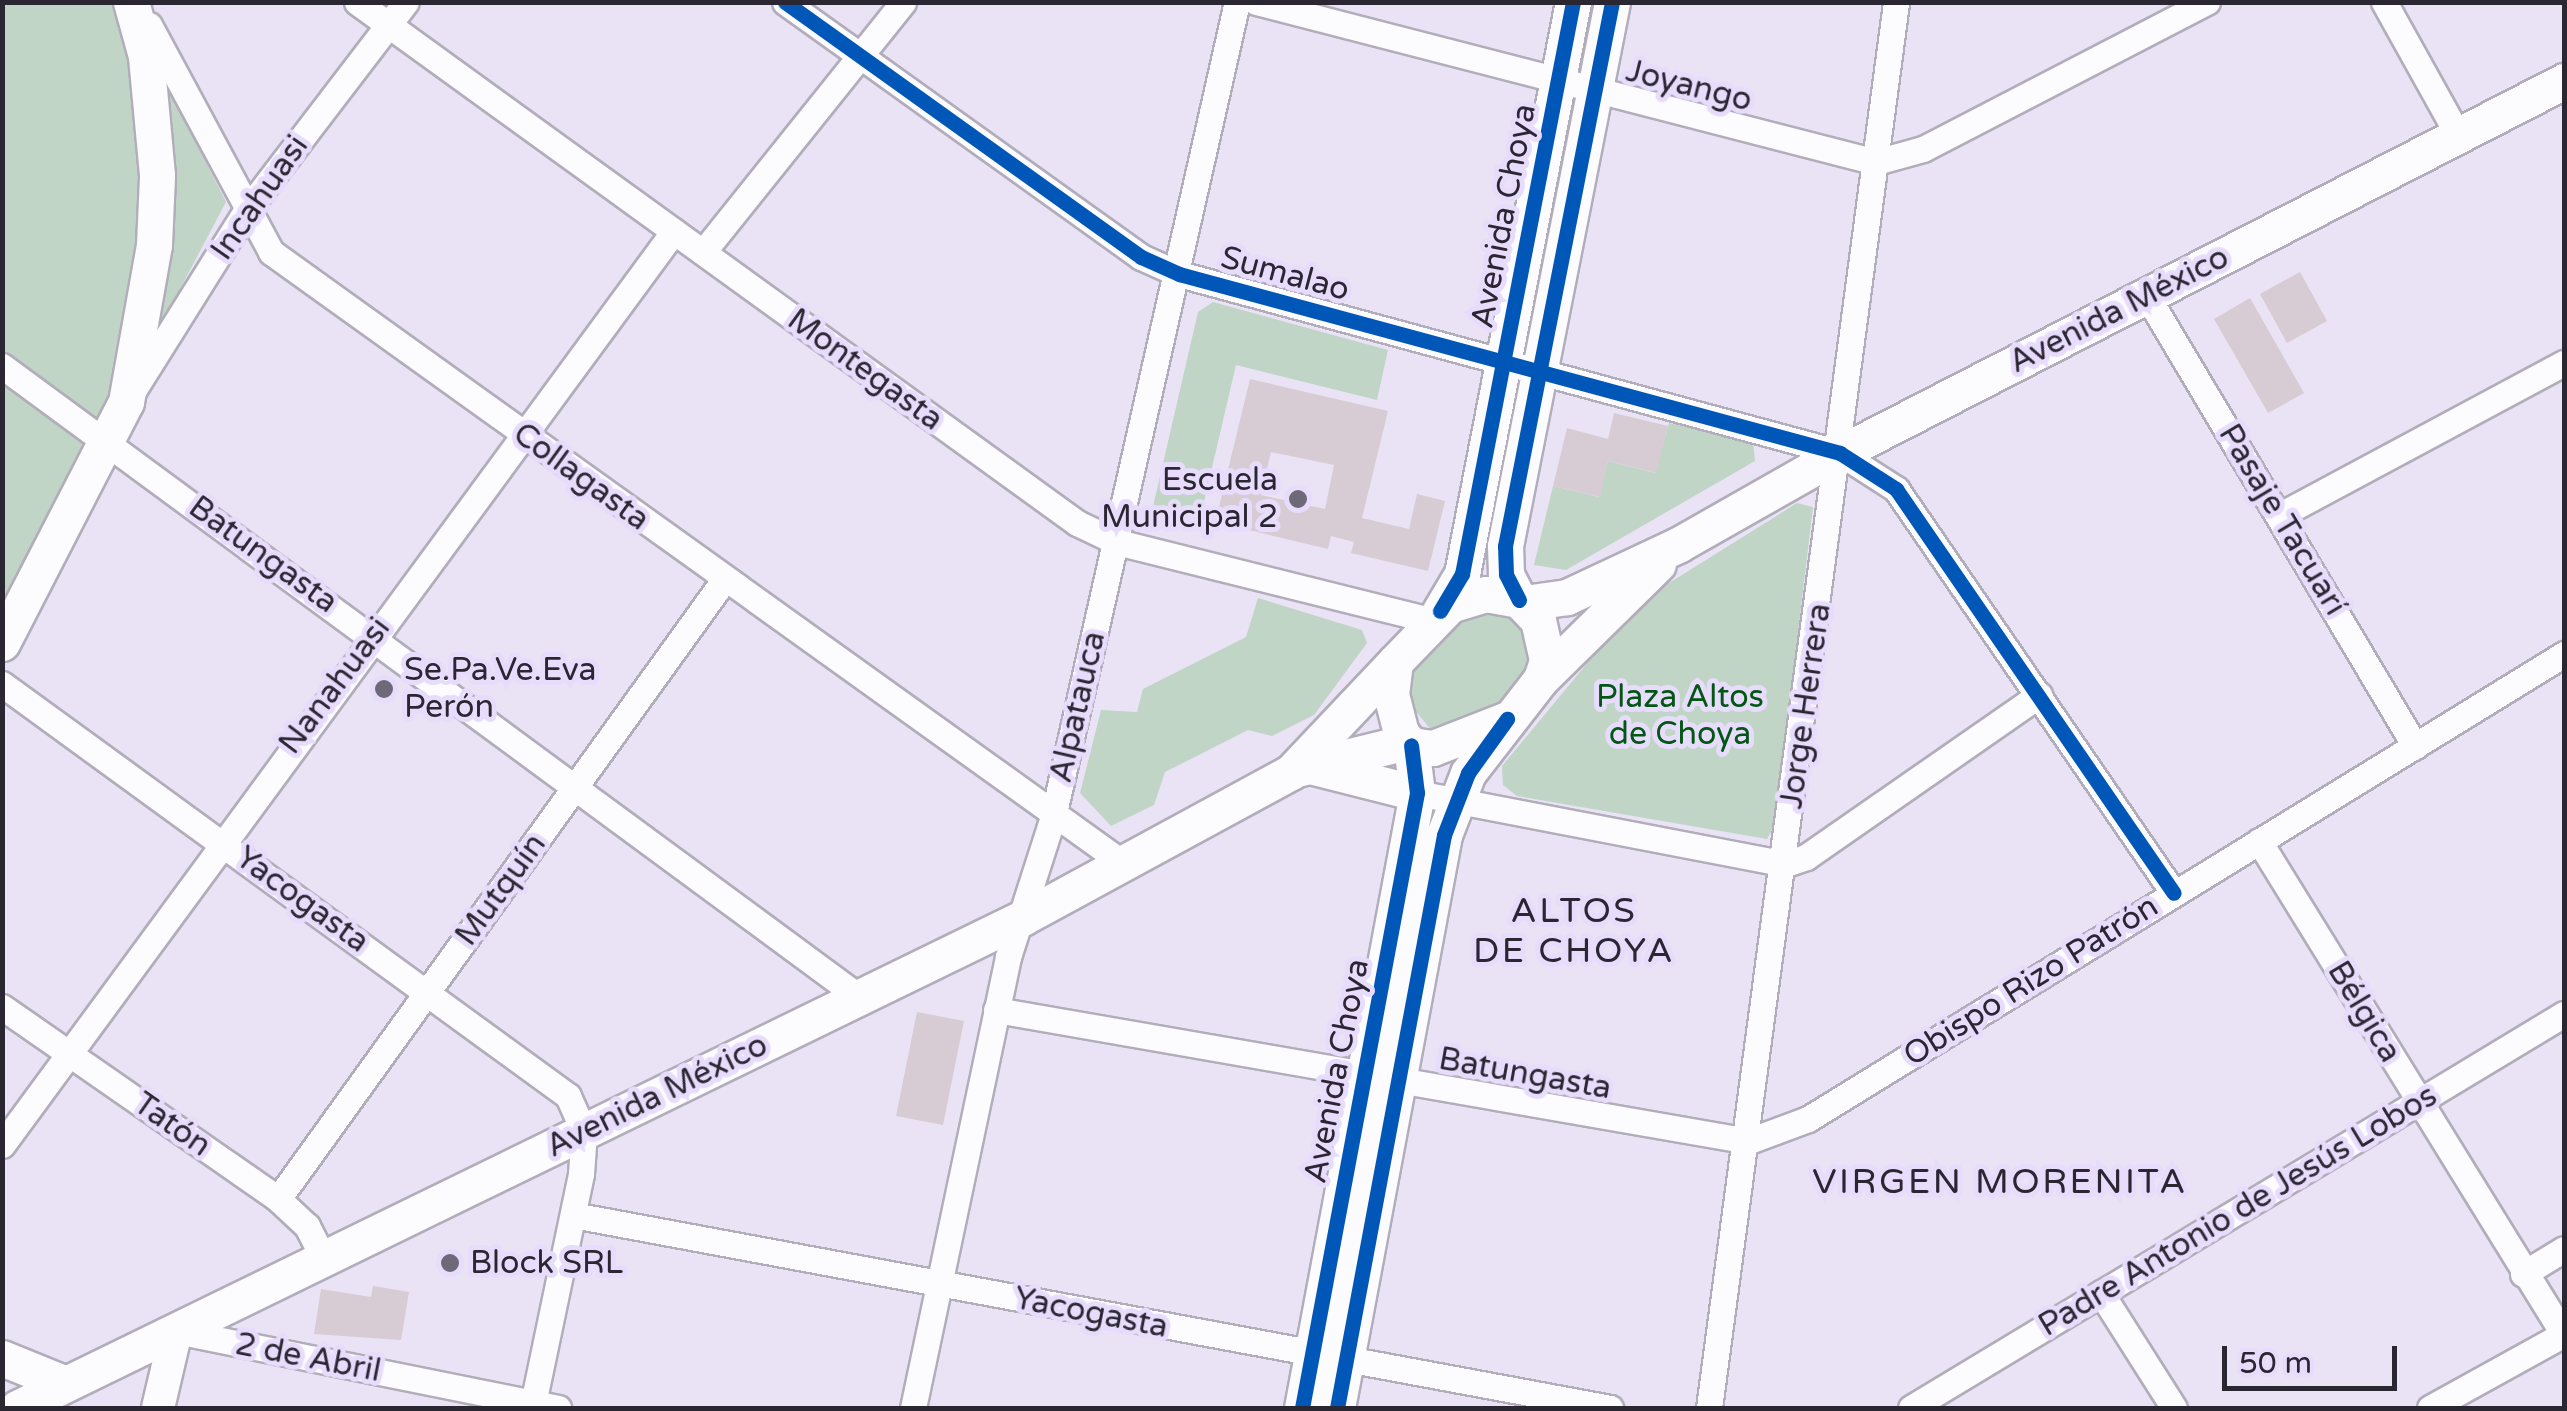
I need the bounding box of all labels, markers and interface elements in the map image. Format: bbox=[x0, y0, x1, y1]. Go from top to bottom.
street label: Joyango bbox=[1622, 52, 1756, 120]
street label: Avenida Choya bbox=[1463, 101, 1545, 331]
street label: Incahuasi bbox=[203, 128, 317, 268]
street label: Sumalao bbox=[1216, 238, 1354, 310]
street label: Avenida México bbox=[2003, 238, 2235, 382]
street label: Montegasta bbox=[780, 301, 950, 439]
street label: Collagasta bbox=[506, 415, 656, 539]
street label: Pasaje Tacuarí bbox=[2210, 417, 2354, 623]
place label: Escuela Municipal 2 bbox=[1101, 462, 1278, 537]
street label: Batungasta bbox=[181, 488, 345, 622]
marker: Escuela Municipal 2 bbox=[1287, 488, 1309, 510]
street label: Jorge Herrera bbox=[1773, 601, 1839, 811]
street label: Nanahuasi bbox=[271, 610, 399, 762]
street label: Alpatauca bbox=[1042, 628, 1114, 786]
place label: Se.Pa.Ve.Eva Perón bbox=[404, 652, 597, 727]
marker: Se.Pa.Ve.Eva Perón bbox=[373, 678, 395, 700]
park label: Plaza Altos de Choya bbox=[1596, 679, 1764, 754]
street label: Mutquín bbox=[448, 826, 554, 954]
street label: Yacogasta bbox=[228, 839, 376, 961]
street label: Obispo Rizo Patrón bbox=[1897, 887, 2165, 1075]
district label: ALTOS DE CHOYA bbox=[1473, 890, 1675, 972]
street label: Bélgica bbox=[2319, 954, 2409, 1070]
street label: Avenida Choya bbox=[1296, 956, 1378, 1186]
street label: Avenida México bbox=[540, 1026, 774, 1166]
street label: Batungasta bbox=[1436, 1040, 1614, 1108]
street label: Padre Antonio de Jesús Lobos bbox=[2032, 1077, 2444, 1345]
street label: Tatón bbox=[126, 1085, 218, 1165]
district label: VIRGEN MORENITA bbox=[1812, 1161, 2188, 1203]
place label: Block SRL bbox=[470, 1244, 623, 1282]
marker: Block SRL bbox=[439, 1252, 461, 1274]
street label: Yacogasta bbox=[1011, 1279, 1171, 1347]
street label: 2 de Abril bbox=[232, 1325, 384, 1391]
scale bar bbox=[2227, 1326, 2402, 1388]
text: 50 m bbox=[2239, 1345, 2312, 1382]

